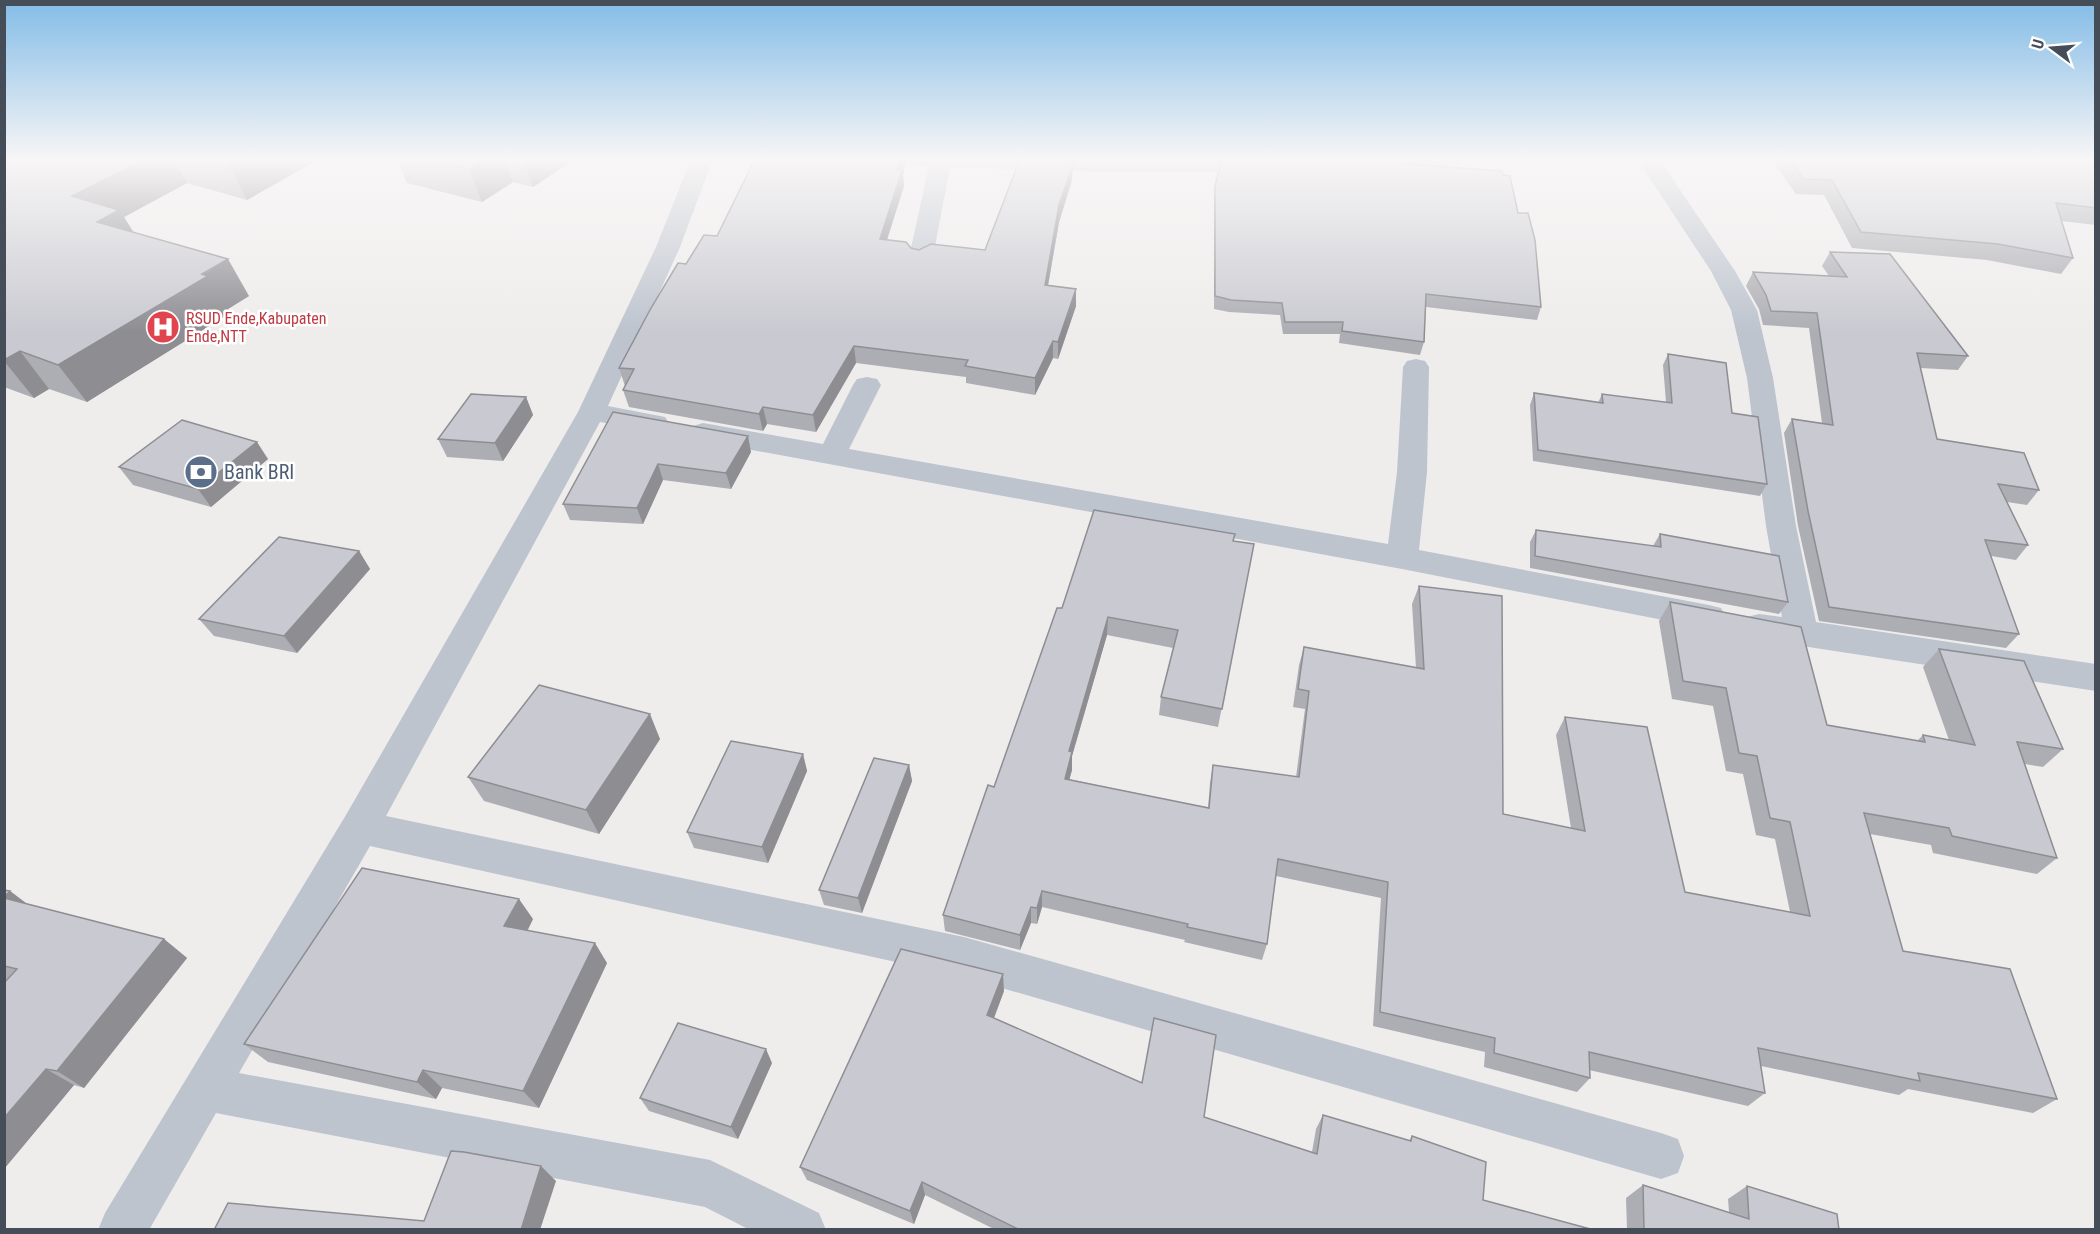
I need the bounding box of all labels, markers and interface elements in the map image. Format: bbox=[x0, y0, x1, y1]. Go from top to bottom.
north arrow bbox=[2022, 18, 2082, 78]
text: U bbox=[2028, 37, 2048, 51]
hospital icon: RSUD Ende,Kabupaten Ende,NTT bbox=[145, 309, 181, 345]
place label: RSUD Ende,Kabupaten Ende,NTT bbox=[186, 309, 326, 346]
bank icon: Bank BRI bbox=[183, 454, 219, 490]
place label: Bank BRI bbox=[224, 460, 294, 484]

